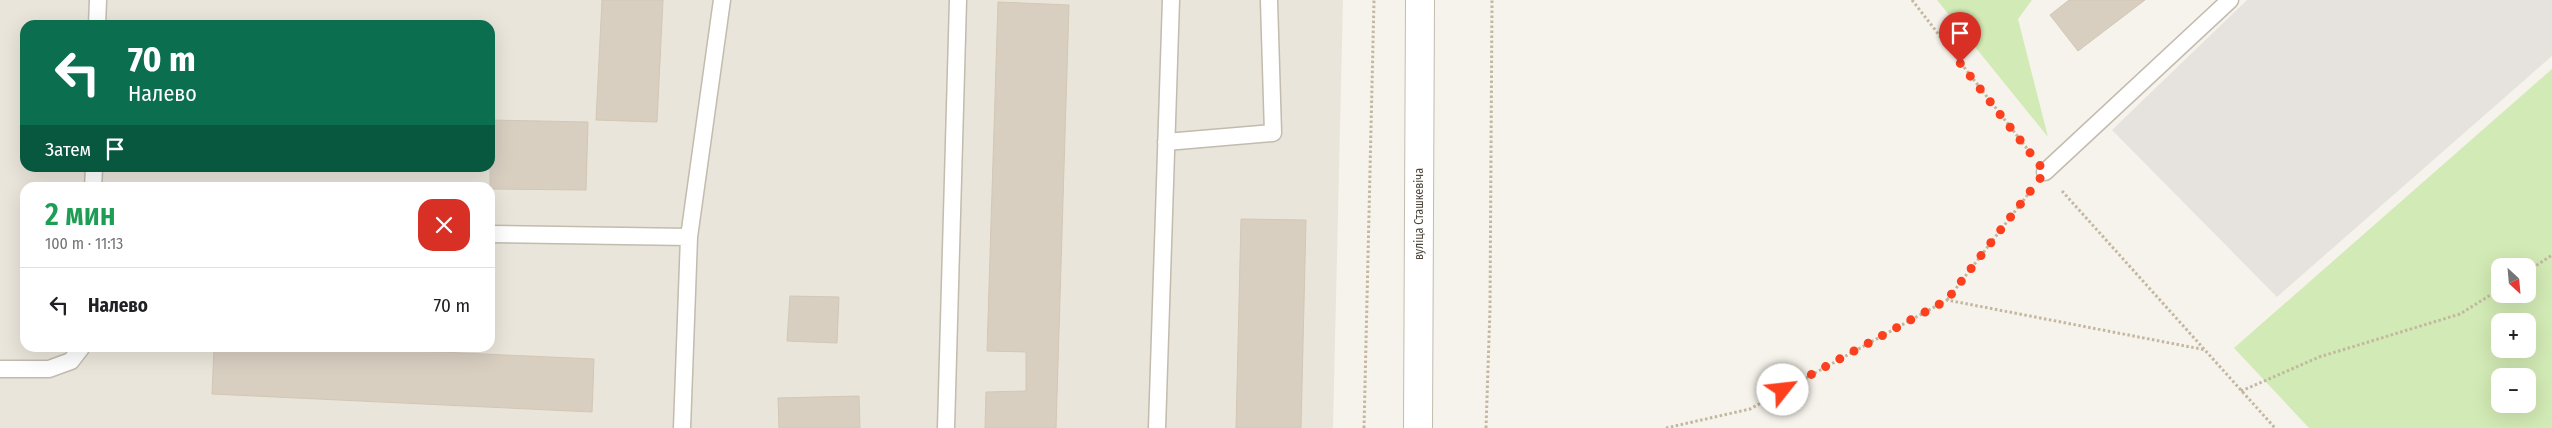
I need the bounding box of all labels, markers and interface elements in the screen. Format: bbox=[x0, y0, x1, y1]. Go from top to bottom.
pin bbox=[1939, 12, 1981, 63]
icon: arrive bbox=[1946, 19, 1974, 47]
text: 70 m bbox=[128, 38, 196, 80]
icon: left bbox=[45, 40, 110, 105]
text: Налево bbox=[128, 80, 197, 107]
icon: arrive bbox=[101, 135, 129, 163]
text: Затем bbox=[45, 138, 91, 161]
street label: вуліца Сташкевіча bbox=[1412, 168, 1426, 260]
text: 2 мин bbox=[45, 197, 116, 233]
button: close bbox=[418, 199, 470, 251]
text: 100 m · 11:13 bbox=[45, 234, 123, 253]
north arrow bbox=[2491, 258, 2536, 302]
map controls bbox=[2491, 258, 2536, 413]
icon: left bbox=[45, 291, 73, 319]
text: Налево bbox=[88, 294, 148, 317]
text: 70 m bbox=[434, 294, 470, 317]
button: + bbox=[2491, 313, 2536, 358]
position arrow bbox=[1756, 363, 1808, 415]
button: − bbox=[2491, 368, 2536, 413]

